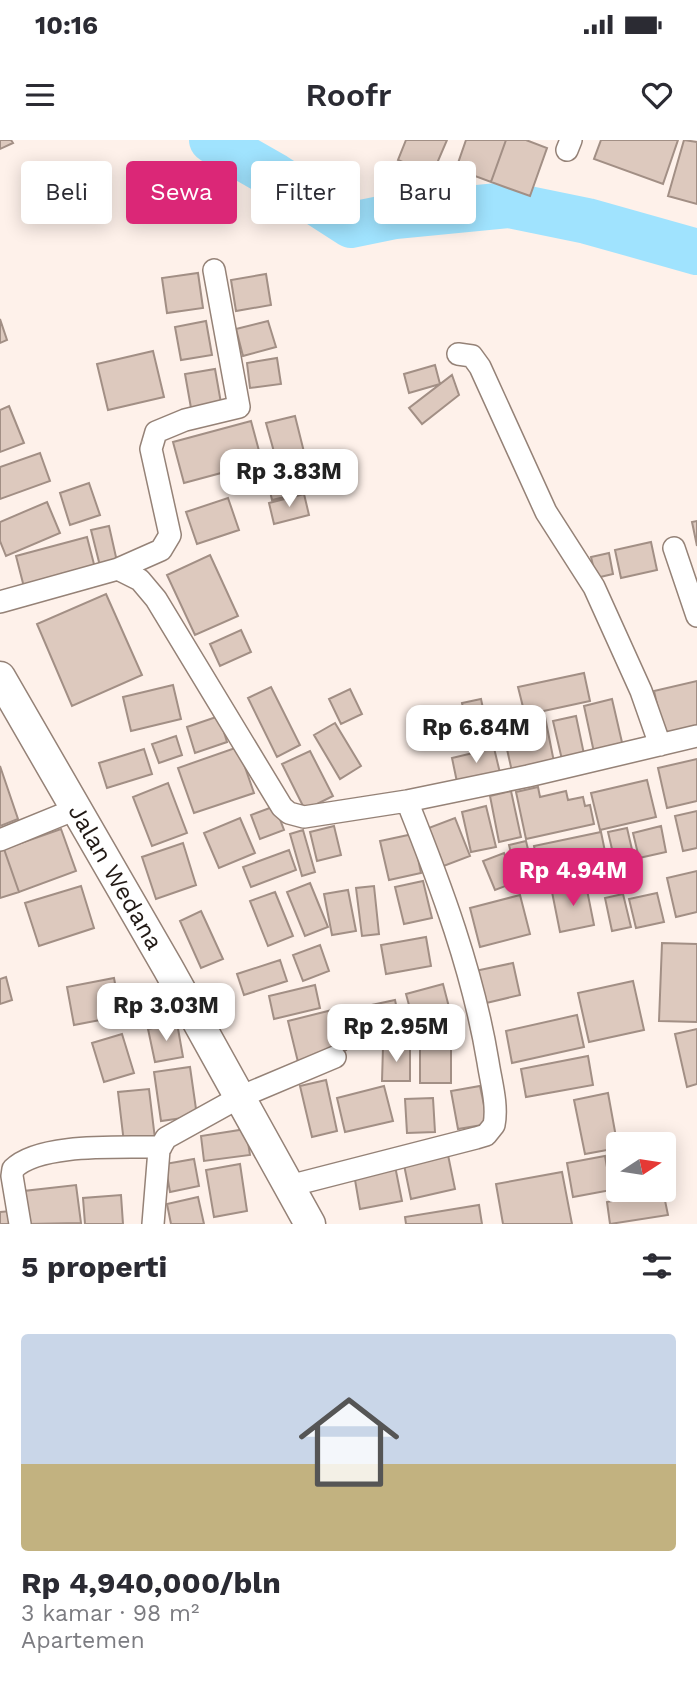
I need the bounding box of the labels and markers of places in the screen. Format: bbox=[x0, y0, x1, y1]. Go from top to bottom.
pin: Rp 3.83M bbox=[217, 450, 361, 509]
pin: Rp 6.84M bbox=[404, 706, 548, 765]
pin: Rp 4.94M bbox=[501, 848, 645, 908]
pin: Rp 3.03M bbox=[94, 984, 238, 1043]
pin: Rp 2.95M bbox=[324, 1004, 468, 1064]

